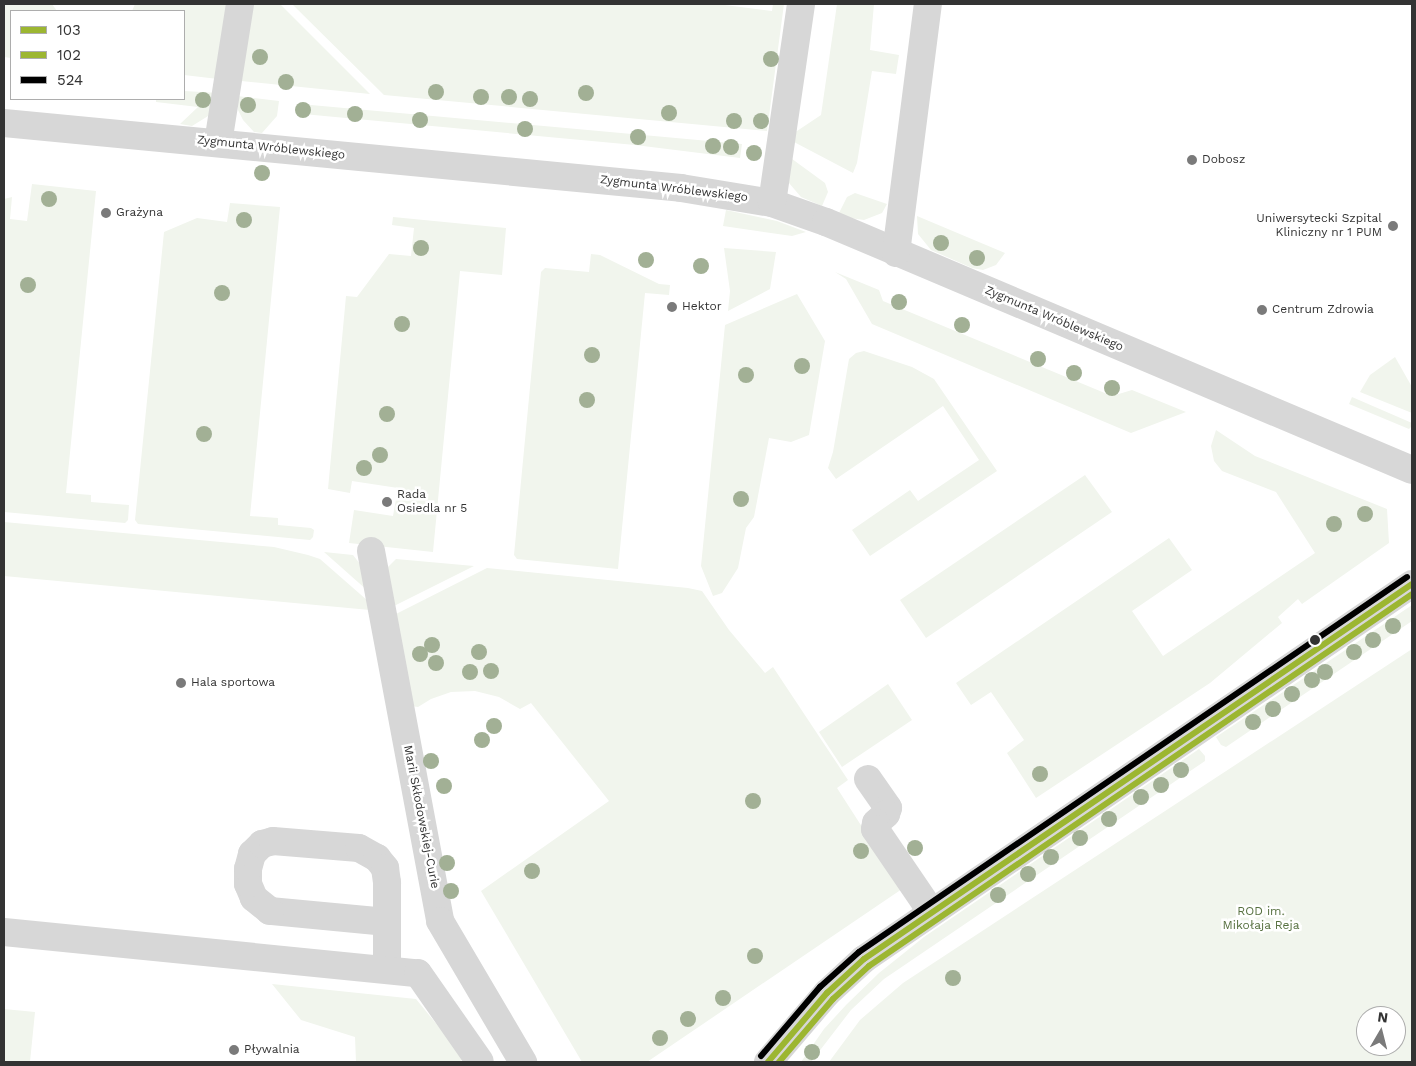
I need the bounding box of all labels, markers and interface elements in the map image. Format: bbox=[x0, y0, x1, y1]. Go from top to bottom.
legend bbox=[10, 10, 185, 100]
text: 103 bbox=[57, 21, 81, 39]
text: 102 bbox=[57, 46, 81, 64]
text: 524 bbox=[57, 71, 83, 89]
street label: Zygmunta Wróblewskiego bbox=[196, 133, 346, 163]
place label: Dobosz bbox=[1202, 153, 1245, 167]
marker: Dobosz bbox=[1186, 154, 1198, 166]
street label: Zygmunta Wróblewskiego bbox=[599, 173, 749, 205]
place label: Grażyna bbox=[116, 206, 163, 220]
marker: Grażyna bbox=[100, 207, 112, 219]
place label: Uniwersytecki Szpital Kliniczny nr 1 PUM bbox=[1256, 212, 1382, 240]
marker: Uniwersytecki Szpital Kliniczny nr 1 PUM bbox=[1386, 219, 1400, 233]
street label: Zygmunta Wróblewskiego bbox=[982, 283, 1126, 355]
place label: Hektor bbox=[682, 300, 722, 314]
marker: Hektor bbox=[666, 301, 678, 313]
place label: Centrum Zdrowia bbox=[1272, 303, 1374, 317]
marker: Centrum Zdrowia bbox=[1256, 304, 1268, 316]
place label: Rada Osiedla nr 5 bbox=[397, 488, 468, 516]
marker: Rada Osiedla nr 5 bbox=[381, 496, 393, 508]
unlabelled marker bbox=[1310, 635, 1320, 645]
place label: Hala sportowa bbox=[191, 676, 275, 690]
marker: Hala sportowa bbox=[175, 677, 187, 689]
street label: Marii Skłodowskiej-Curie bbox=[400, 744, 442, 890]
park label: ROD im. Mikołaja Reja bbox=[1222, 905, 1300, 933]
north arrow bbox=[1356, 1006, 1406, 1056]
text: N bbox=[1377, 1008, 1389, 1026]
place label: Pływalnia bbox=[244, 1043, 300, 1057]
marker: Pływalnia bbox=[228, 1044, 240, 1056]

